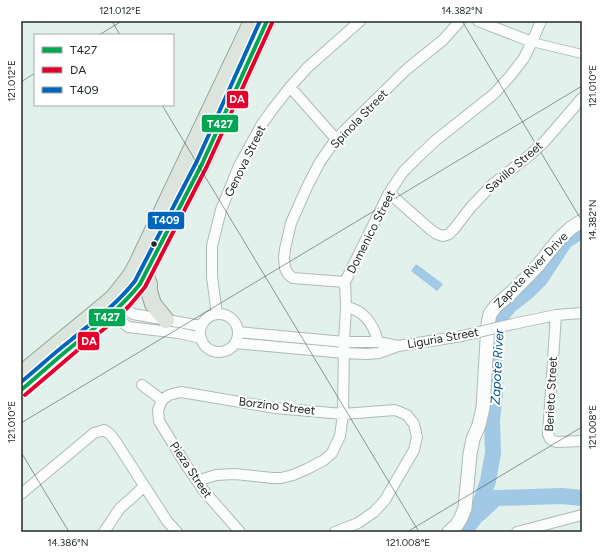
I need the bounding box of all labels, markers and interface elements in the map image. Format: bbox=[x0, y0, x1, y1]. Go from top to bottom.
text: 121.012°E bbox=[99, 4, 141, 17]
text: 14.382°N bbox=[441, 4, 483, 17]
legend bbox=[34, 34, 174, 106]
text: T427 bbox=[70, 43, 98, 57]
text: 121.012°E bbox=[5, 60, 18, 102]
text: DA bbox=[70, 63, 86, 77]
text: 121.010°E bbox=[586, 65, 599, 107]
text: T409 bbox=[70, 83, 99, 97]
street label: Spinola Street bbox=[327, 86, 391, 151]
line badge: DA bbox=[226, 90, 249, 109]
text: DA bbox=[229, 93, 245, 106]
line badge: T427 bbox=[201, 114, 239, 133]
text: T427 bbox=[207, 118, 233, 131]
street label: Genova Street bbox=[222, 122, 269, 199]
street label: Savillo Street bbox=[483, 138, 546, 196]
street label: Domenico Street bbox=[344, 188, 398, 276]
text: 14.382°N bbox=[586, 199, 599, 241]
line badge: T409 bbox=[147, 211, 185, 230]
text: T409 bbox=[153, 214, 179, 227]
street label: Zapote River Drive bbox=[491, 229, 571, 311]
unlabelled marker bbox=[149, 239, 159, 249]
line badge: T427 bbox=[88, 308, 126, 327]
text: T427 bbox=[94, 311, 120, 324]
street label: Liguria Street bbox=[406, 325, 480, 351]
water label: Zapote River bbox=[488, 328, 507, 405]
line badge: DA bbox=[77, 331, 100, 351]
text: DA bbox=[81, 335, 97, 348]
street label: Berieto Street bbox=[542, 356, 560, 432]
street label: Borzino Street bbox=[238, 394, 317, 418]
text: 121.010°E bbox=[5, 401, 18, 443]
text: 121.008°E bbox=[586, 405, 599, 449]
street label: Pieza Street bbox=[167, 439, 215, 501]
text: 14.386°N bbox=[47, 536, 89, 549]
text: 121.008°E bbox=[386, 536, 430, 549]

